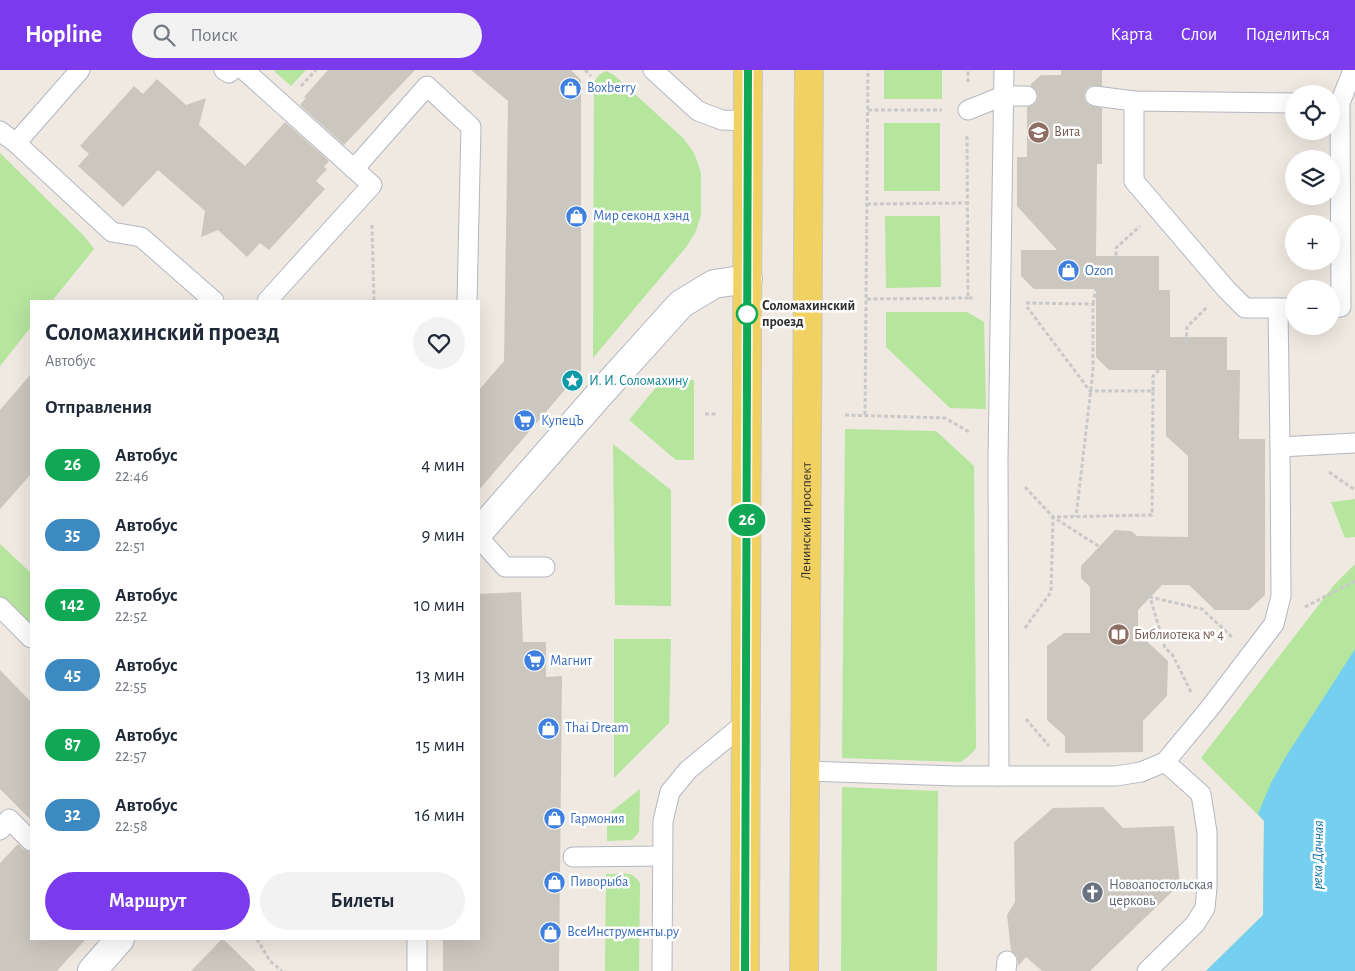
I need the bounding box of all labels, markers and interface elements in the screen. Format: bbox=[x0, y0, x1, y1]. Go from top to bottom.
search box bbox=[132, 13, 482, 58]
icon: search bbox=[150, 21, 178, 49]
text: Hopline bbox=[25, 23, 102, 47]
text: Поиск bbox=[190, 26, 238, 45]
text: Карта bbox=[1111, 26, 1153, 44]
text: Слои bbox=[1181, 26, 1217, 44]
text: Поделиться bbox=[1245, 26, 1330, 44]
shop icon: Boxberry bbox=[559, 76, 583, 100]
place label: Boxberry bbox=[587, 81, 636, 95]
map controls bbox=[1285, 85, 1340, 335]
button: locate bbox=[1285, 85, 1340, 140]
school or university icon: Вита bbox=[1026, 120, 1050, 144]
place label: Вита bbox=[1054, 125, 1081, 139]
button: layers bbox=[1285, 150, 1340, 205]
shop icon: Мир секонд хэнд bbox=[565, 204, 589, 228]
place label: Мир секонд хэнд bbox=[593, 209, 690, 223]
button: + bbox=[1285, 215, 1340, 270]
shop icon: Ozon bbox=[1057, 259, 1081, 283]
place label: Ozon bbox=[1085, 264, 1113, 278]
button: − bbox=[1285, 280, 1340, 335]
place label: Соломахинский проезд bbox=[762, 299, 855, 329]
marker: Соломахинский проезд bbox=[736, 303, 758, 325]
button: heart bbox=[413, 317, 465, 369]
text: Соломахинский проезд bbox=[45, 321, 280, 345]
text: Автобус bbox=[45, 353, 96, 369]
place icon: И. И. Соломахину bbox=[561, 369, 585, 393]
place label: И. И. Соломахину bbox=[589, 374, 688, 388]
text: Отправления bbox=[45, 398, 152, 417]
supermarket icon: КупецЪ bbox=[513, 409, 537, 433]
place label: КупецЪ bbox=[541, 414, 584, 428]
text: Автобус bbox=[115, 446, 178, 465]
text: 26 bbox=[64, 456, 81, 474]
text: 4 мин bbox=[421, 456, 465, 475]
street label: Ленинский проспект bbox=[799, 461, 814, 580]
text: 22:46 bbox=[115, 468, 148, 484]
line badge: 26 bbox=[724, 504, 770, 536]
text: 26 bbox=[738, 511, 756, 529]
text: Автобус bbox=[115, 516, 178, 535]
text: 35 bbox=[65, 526, 80, 544]
text: 9 мин bbox=[421, 526, 465, 545]
text: 22:51 bbox=[115, 538, 145, 554]
text: Автобус bbox=[115, 586, 178, 605]
text: 142 bbox=[60, 596, 85, 614]
text: 10 мин bbox=[414, 596, 465, 615]
text: 22:52 bbox=[115, 608, 147, 624]
library icon: Библиотека № 4 bbox=[1106, 623, 1130, 647]
place label: Библиотека № 4 bbox=[1134, 628, 1224, 642]
supermarket icon: Магнит bbox=[522, 649, 546, 673]
place label: Магнит bbox=[550, 654, 593, 668]
text: Автобус bbox=[115, 656, 178, 675]
text: 45 bbox=[64, 666, 81, 684]
text: 13 мин bbox=[416, 666, 465, 685]
text: 22:55 bbox=[115, 678, 147, 694]
shop icon: Thai Dream bbox=[537, 716, 561, 740]
place label: Thai Dream bbox=[565, 721, 629, 735]
text: Автобус bbox=[115, 726, 178, 745]
text: 87 bbox=[64, 736, 81, 754]
text: 15 мин bbox=[416, 736, 465, 755]
text: 22:57 bbox=[115, 748, 147, 764]
text: Автобус bbox=[115, 796, 178, 815]
text: 32 bbox=[64, 806, 81, 824]
text: 16 мин bbox=[415, 806, 465, 825]
shop icon: Гармония bbox=[542, 807, 566, 831]
place label: Гармония bbox=[570, 812, 625, 826]
text: 22:58 bbox=[115, 818, 148, 834]
water label: река Дачная bbox=[1310, 820, 1326, 890]
shop icon: Пиворыба bbox=[542, 870, 566, 894]
button: Маршрут bbox=[45, 872, 250, 930]
button: Билеты bbox=[260, 872, 465, 930]
place label: Пиворыба bbox=[570, 875, 629, 889]
place label: Новоапостольская церковь bbox=[1109, 878, 1213, 908]
church icon: Новоапостольская церковь bbox=[1081, 881, 1105, 905]
shop icon: ВсеИнструменты.ру bbox=[539, 920, 563, 944]
place label: ВсеИнструменты.ру bbox=[567, 925, 679, 939]

